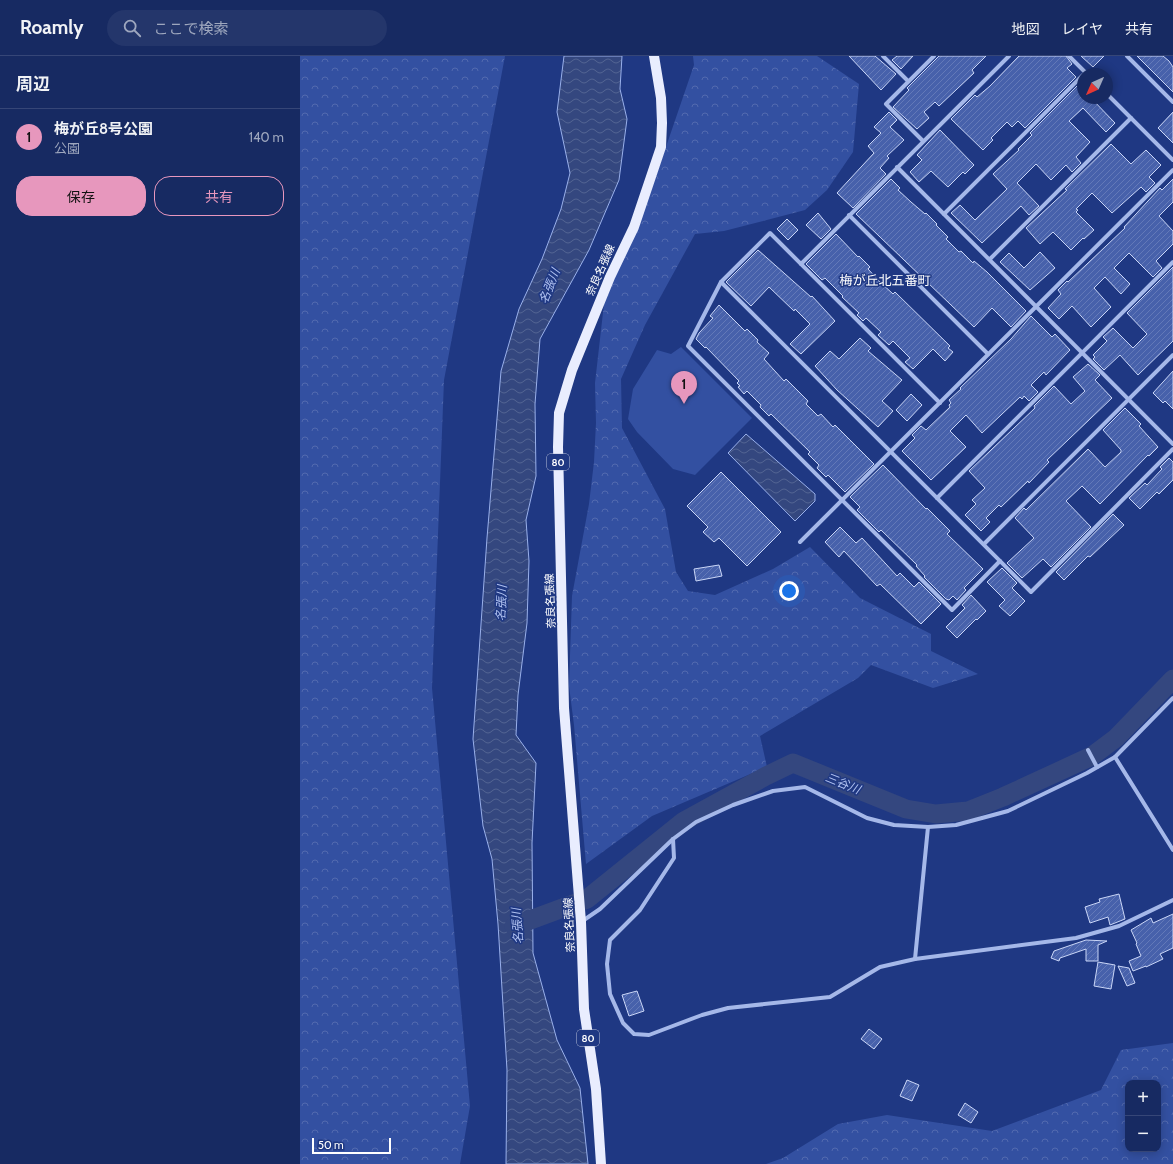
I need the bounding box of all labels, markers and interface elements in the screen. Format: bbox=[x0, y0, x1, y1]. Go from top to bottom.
search box bbox=[107, 10, 387, 46]
text: Roamly bbox=[20, 16, 83, 39]
icon: search bbox=[121, 17, 143, 39]
text: ここで検索 bbox=[153, 20, 228, 38]
text: 地図 bbox=[1011, 20, 1039, 38]
text: レイヤ bbox=[1061, 20, 1103, 38]
text: 共有 bbox=[1125, 20, 1153, 38]
north arrow bbox=[1077, 68, 1113, 104]
text: 周辺 bbox=[16, 74, 50, 94]
text: 梅が丘8号公園 bbox=[54, 120, 153, 138]
text: 1 bbox=[27, 129, 31, 145]
text: 140 m bbox=[249, 129, 284, 145]
text: 公園 bbox=[54, 140, 80, 156]
button: 保存 bbox=[16, 176, 146, 216]
button: 共有 bbox=[154, 176, 284, 216]
street label: 奈良名張線 bbox=[582, 242, 618, 298]
water label: 名張川 bbox=[535, 265, 563, 306]
district label: 梅が丘北五番町 bbox=[839, 272, 931, 288]
pin: 1 bbox=[671, 371, 697, 404]
road number: 80 bbox=[547, 454, 569, 470]
street label: 奈良名張線 bbox=[542, 573, 558, 629]
your location bbox=[779, 581, 799, 601]
water label: 名張川 bbox=[493, 583, 510, 621]
water label: 三谷川 bbox=[823, 769, 864, 797]
street label: 奈良名張線 bbox=[561, 897, 577, 953]
water label: 名張川 bbox=[508, 906, 526, 944]
road number: 80 bbox=[577, 1030, 599, 1046]
map controls bbox=[1125, 1080, 1161, 1152]
button: + bbox=[1125, 1080, 1161, 1116]
button: − bbox=[1125, 1116, 1161, 1152]
scale bar bbox=[312, 1136, 391, 1155]
text: 50 m bbox=[318, 1138, 344, 1152]

